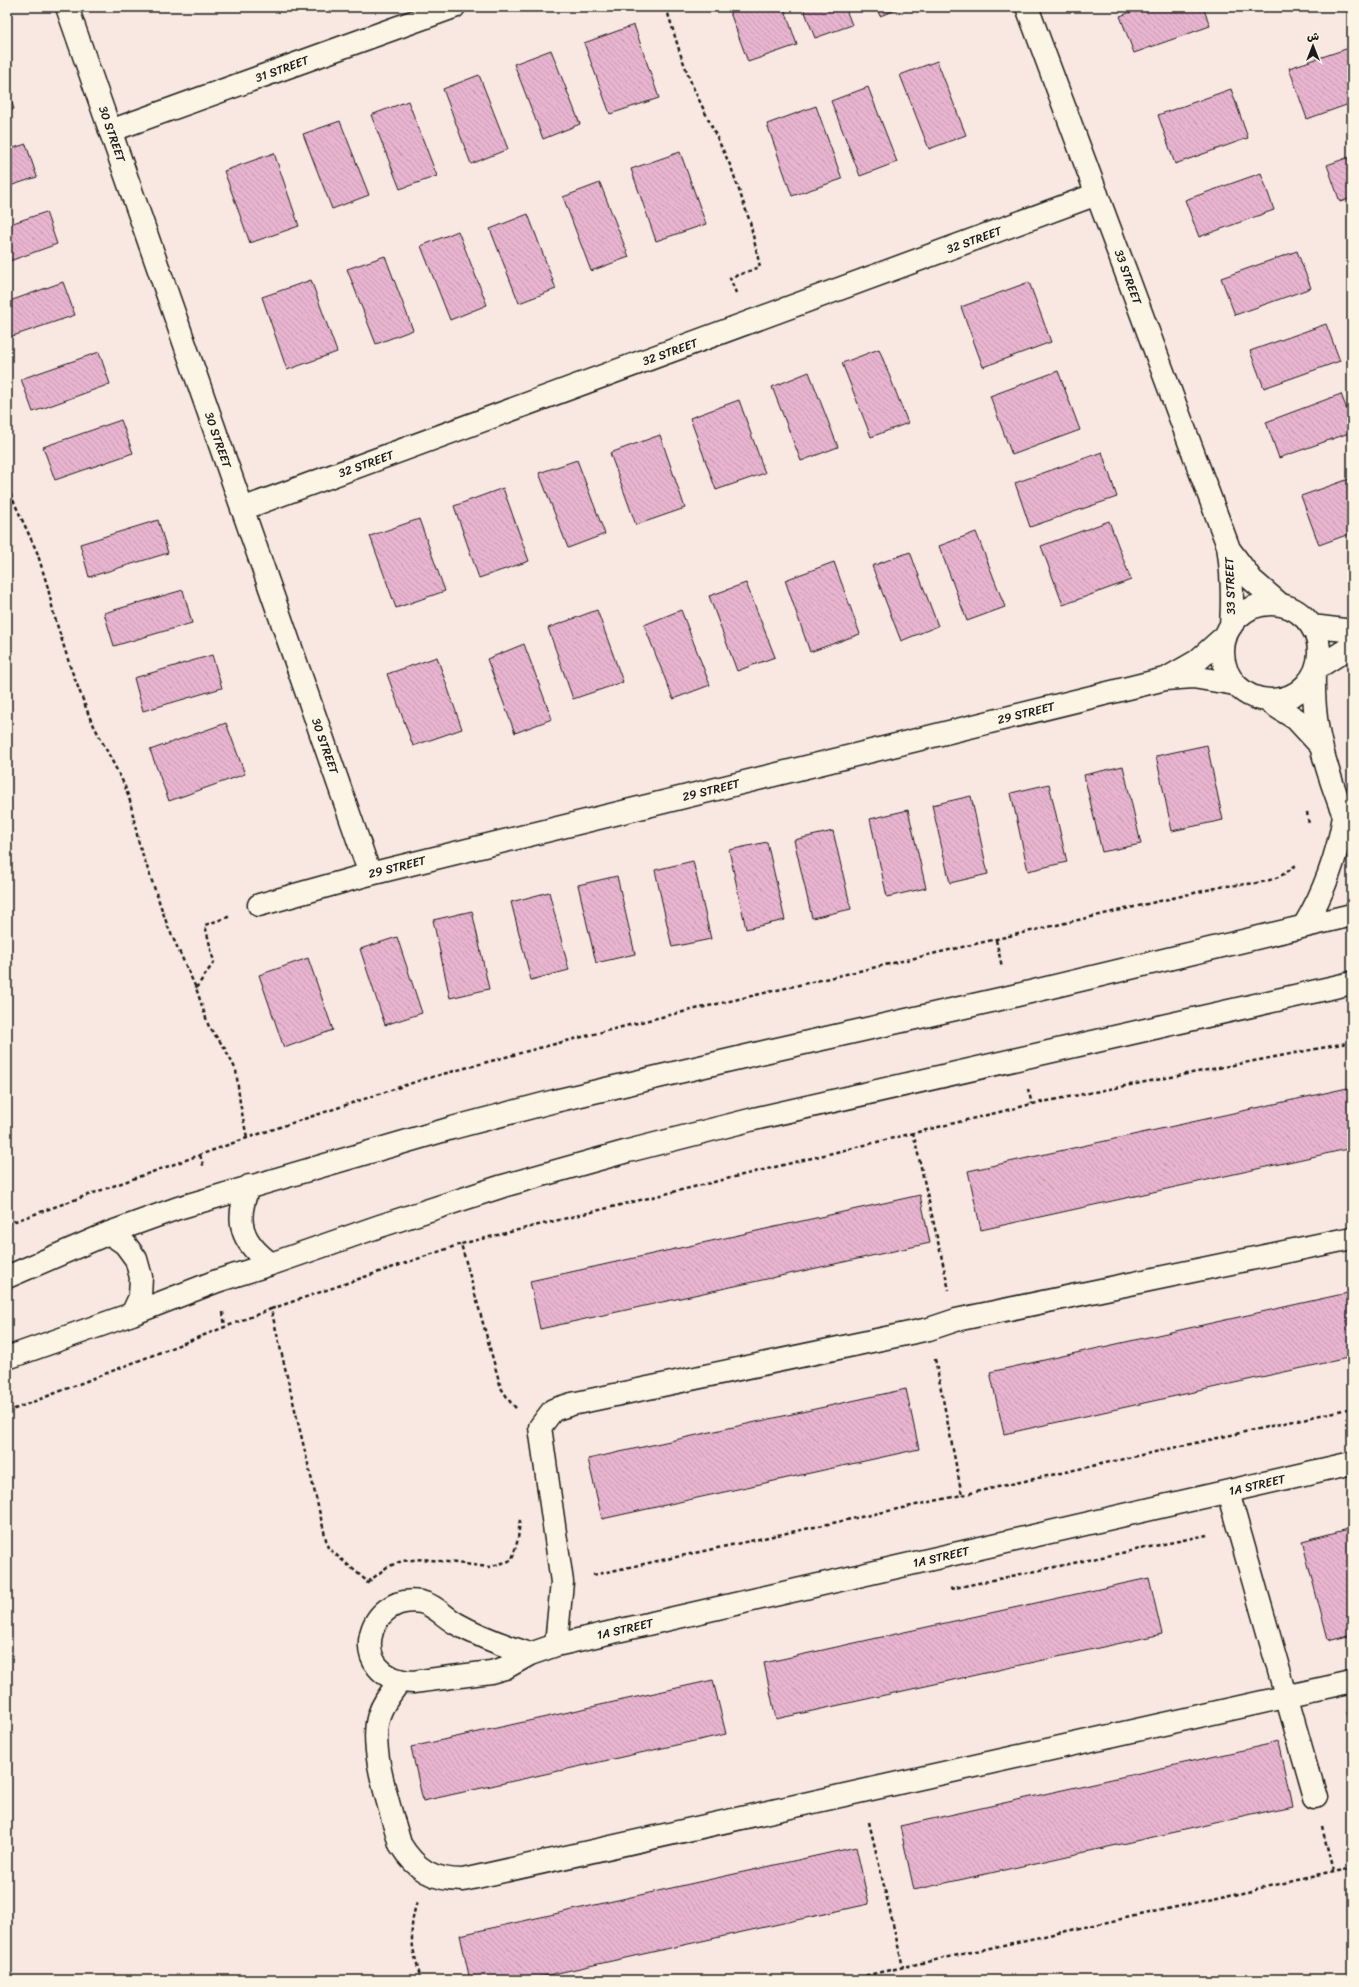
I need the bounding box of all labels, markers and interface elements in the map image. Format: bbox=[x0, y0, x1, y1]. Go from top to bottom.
north arrow bbox=[1293, 26, 1333, 66]
text: ش bbox=[1307, 27, 1319, 46]
street label: 31 STREET bbox=[252, 49, 313, 89]
street label: 30 STREET bbox=[92, 103, 132, 166]
street label: 32 STREET bbox=[943, 219, 1006, 260]
street label: 33 STREET bbox=[1108, 246, 1149, 309]
street label: 32 STREET bbox=[639, 331, 702, 372]
street label: 30 STREET bbox=[198, 409, 238, 472]
street label: 32 STREET bbox=[335, 443, 398, 484]
street label: 33 STREET bbox=[1218, 556, 1242, 615]
street label: 29 STREET bbox=[995, 695, 1058, 731]
street label: 30 STREET bbox=[305, 715, 345, 778]
street label: 29 STREET bbox=[680, 772, 743, 808]
street label: 29 STREET bbox=[366, 849, 429, 885]
street label: 1A STREET bbox=[1227, 1468, 1289, 1502]
street label: 1A STREET bbox=[911, 1540, 973, 1574]
street label: 1A STREET bbox=[595, 1612, 657, 1646]

